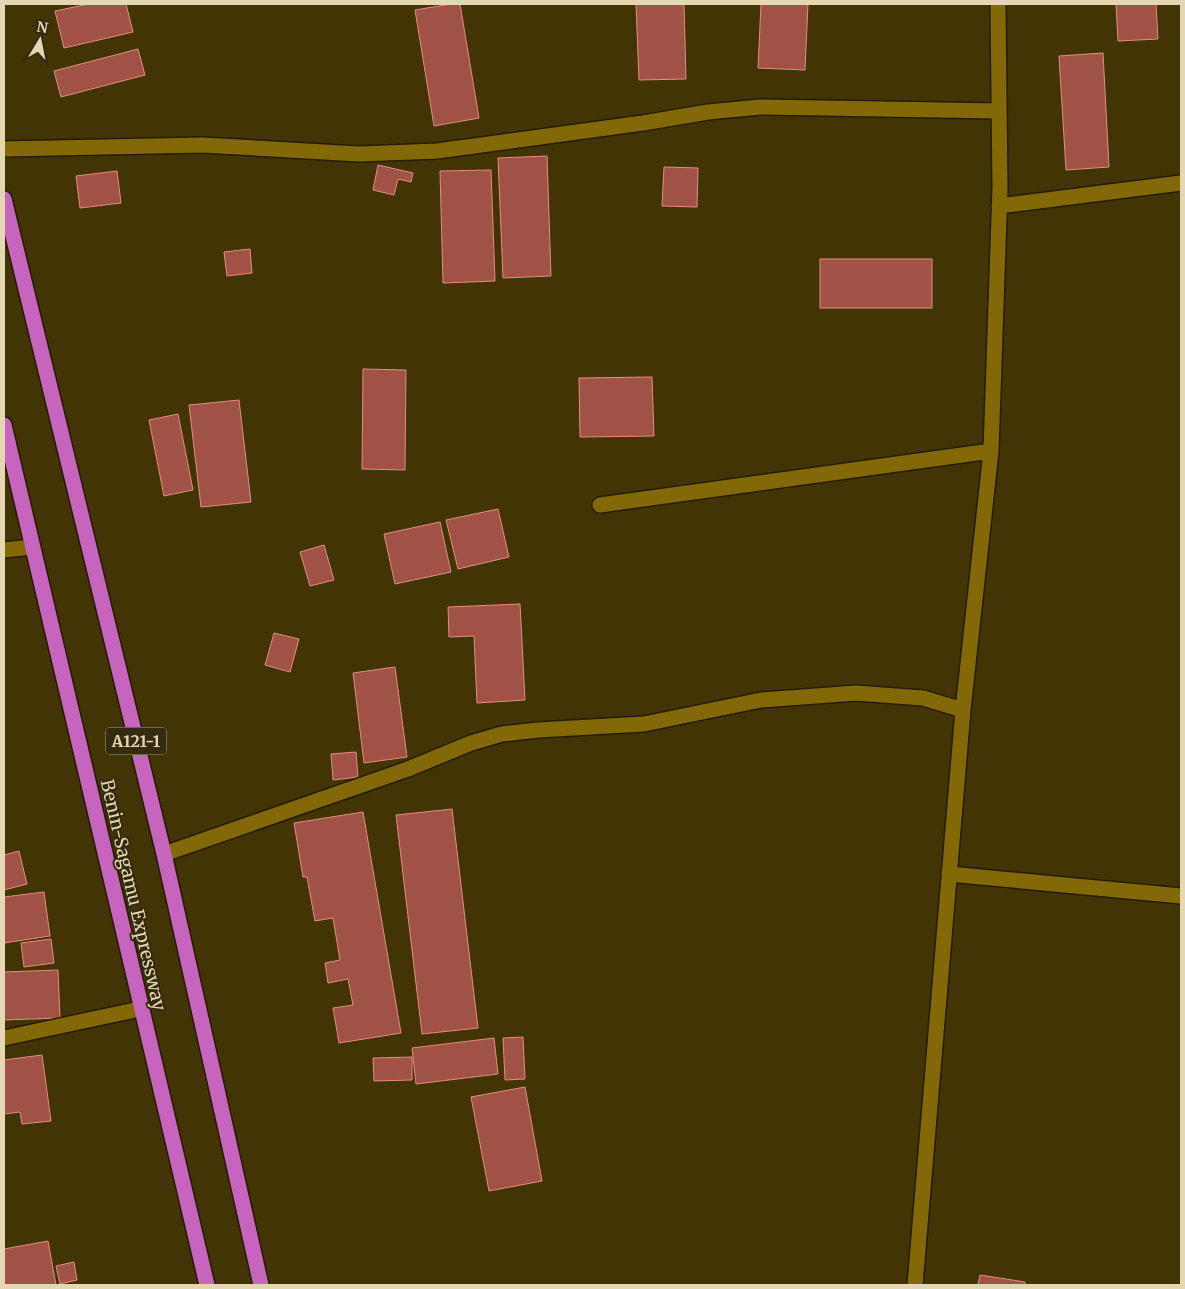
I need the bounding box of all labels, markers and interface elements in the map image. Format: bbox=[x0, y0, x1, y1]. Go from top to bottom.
north arrow bbox=[15, 15, 65, 65]
text: N bbox=[35, 17, 49, 37]
road number: A121-1 bbox=[106, 728, 166, 754]
street label: Benin-Sagamu Expressway bbox=[96, 777, 171, 1013]

